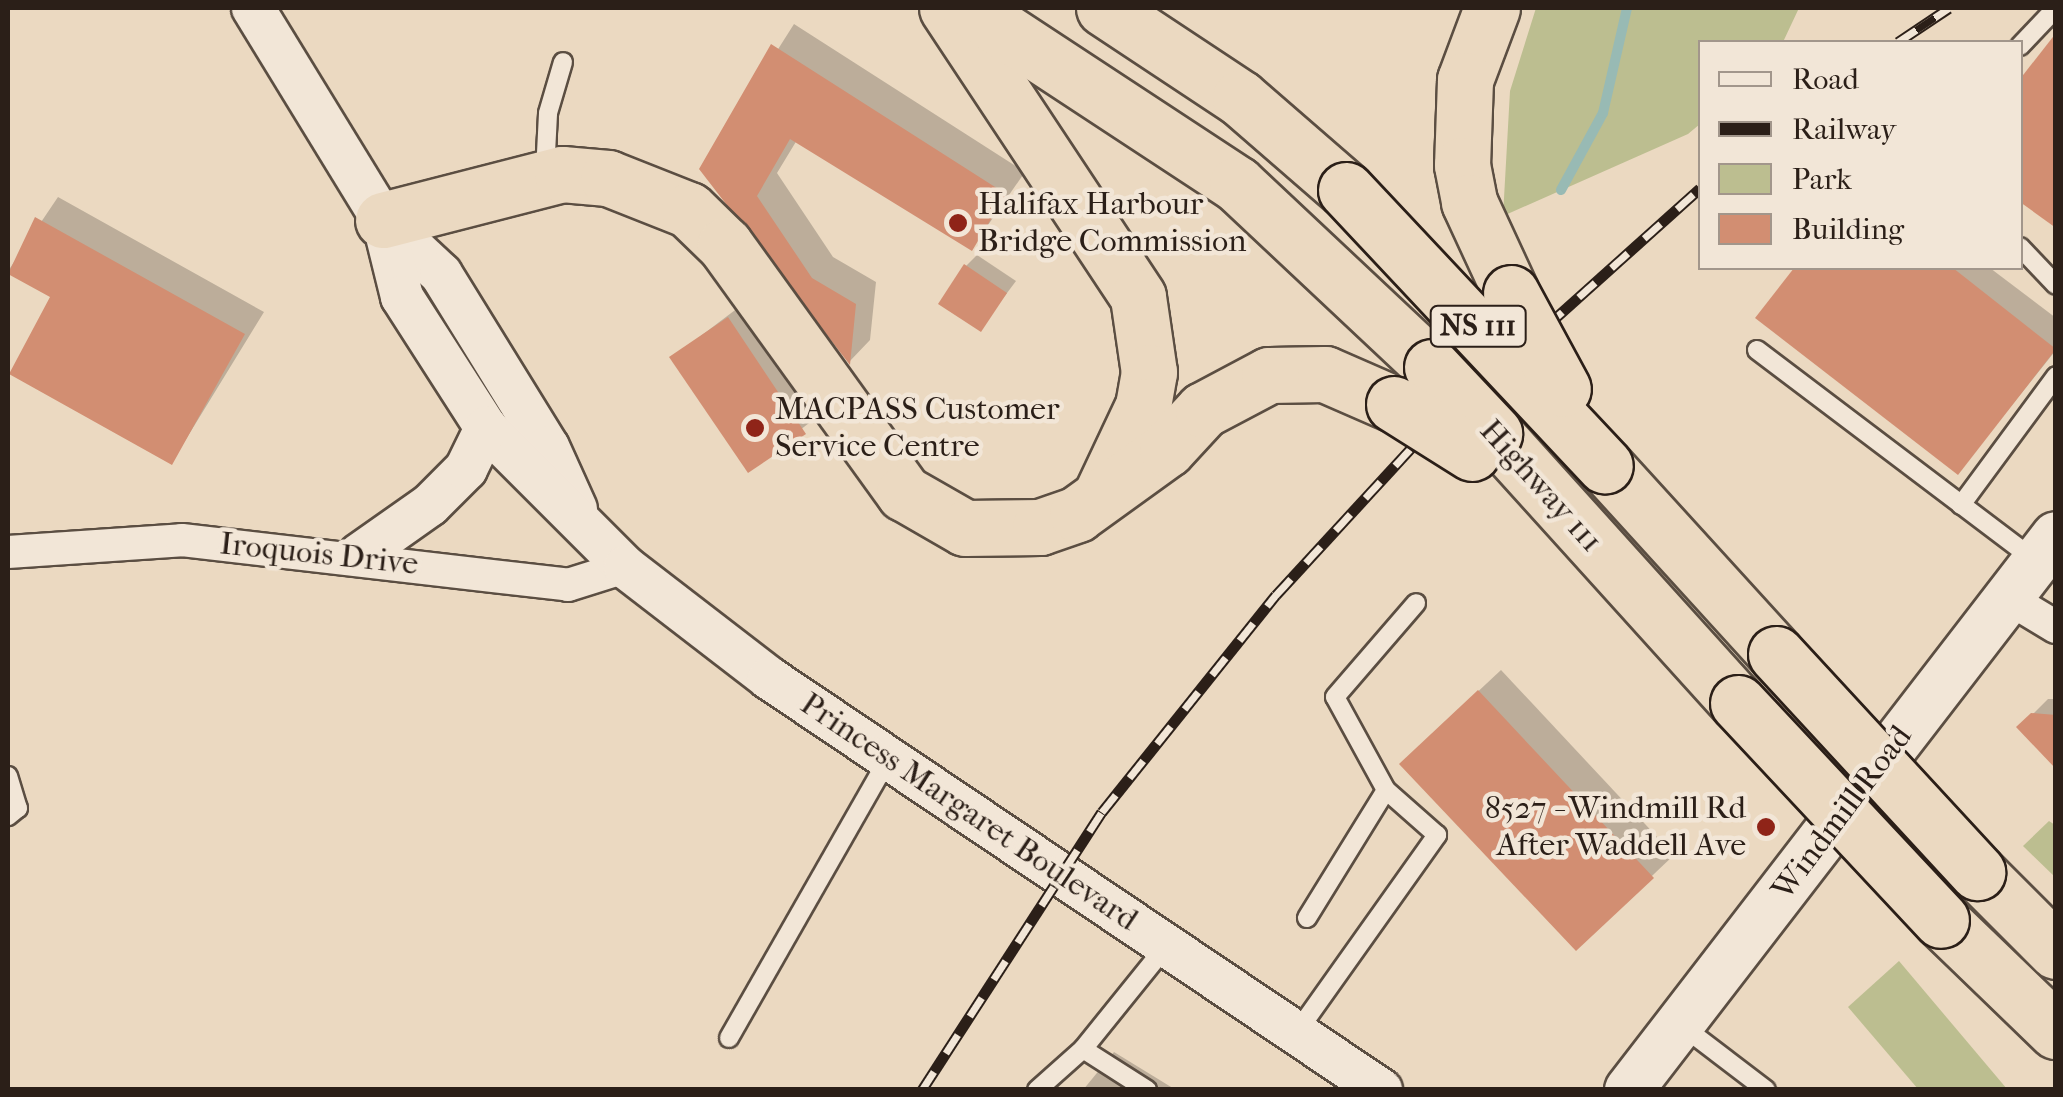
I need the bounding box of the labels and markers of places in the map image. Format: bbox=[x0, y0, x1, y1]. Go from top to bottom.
place label: Halifax Harbour Bridge Commission bbox=[978, 186, 1247, 261]
marker: Halifax Harbour Bridge Commission bbox=[947, 212, 969, 234]
place label: MACPASS Customer Service Centre bbox=[775, 391, 1060, 466]
marker: MACPASS Customer Service Centre bbox=[744, 417, 766, 439]
place label: 8527 - Windmill Rd After Waddell Ave bbox=[1485, 790, 1746, 865]
marker: 8527 - Windmill Rd After Waddell Ave bbox=[1755, 816, 1777, 838]

